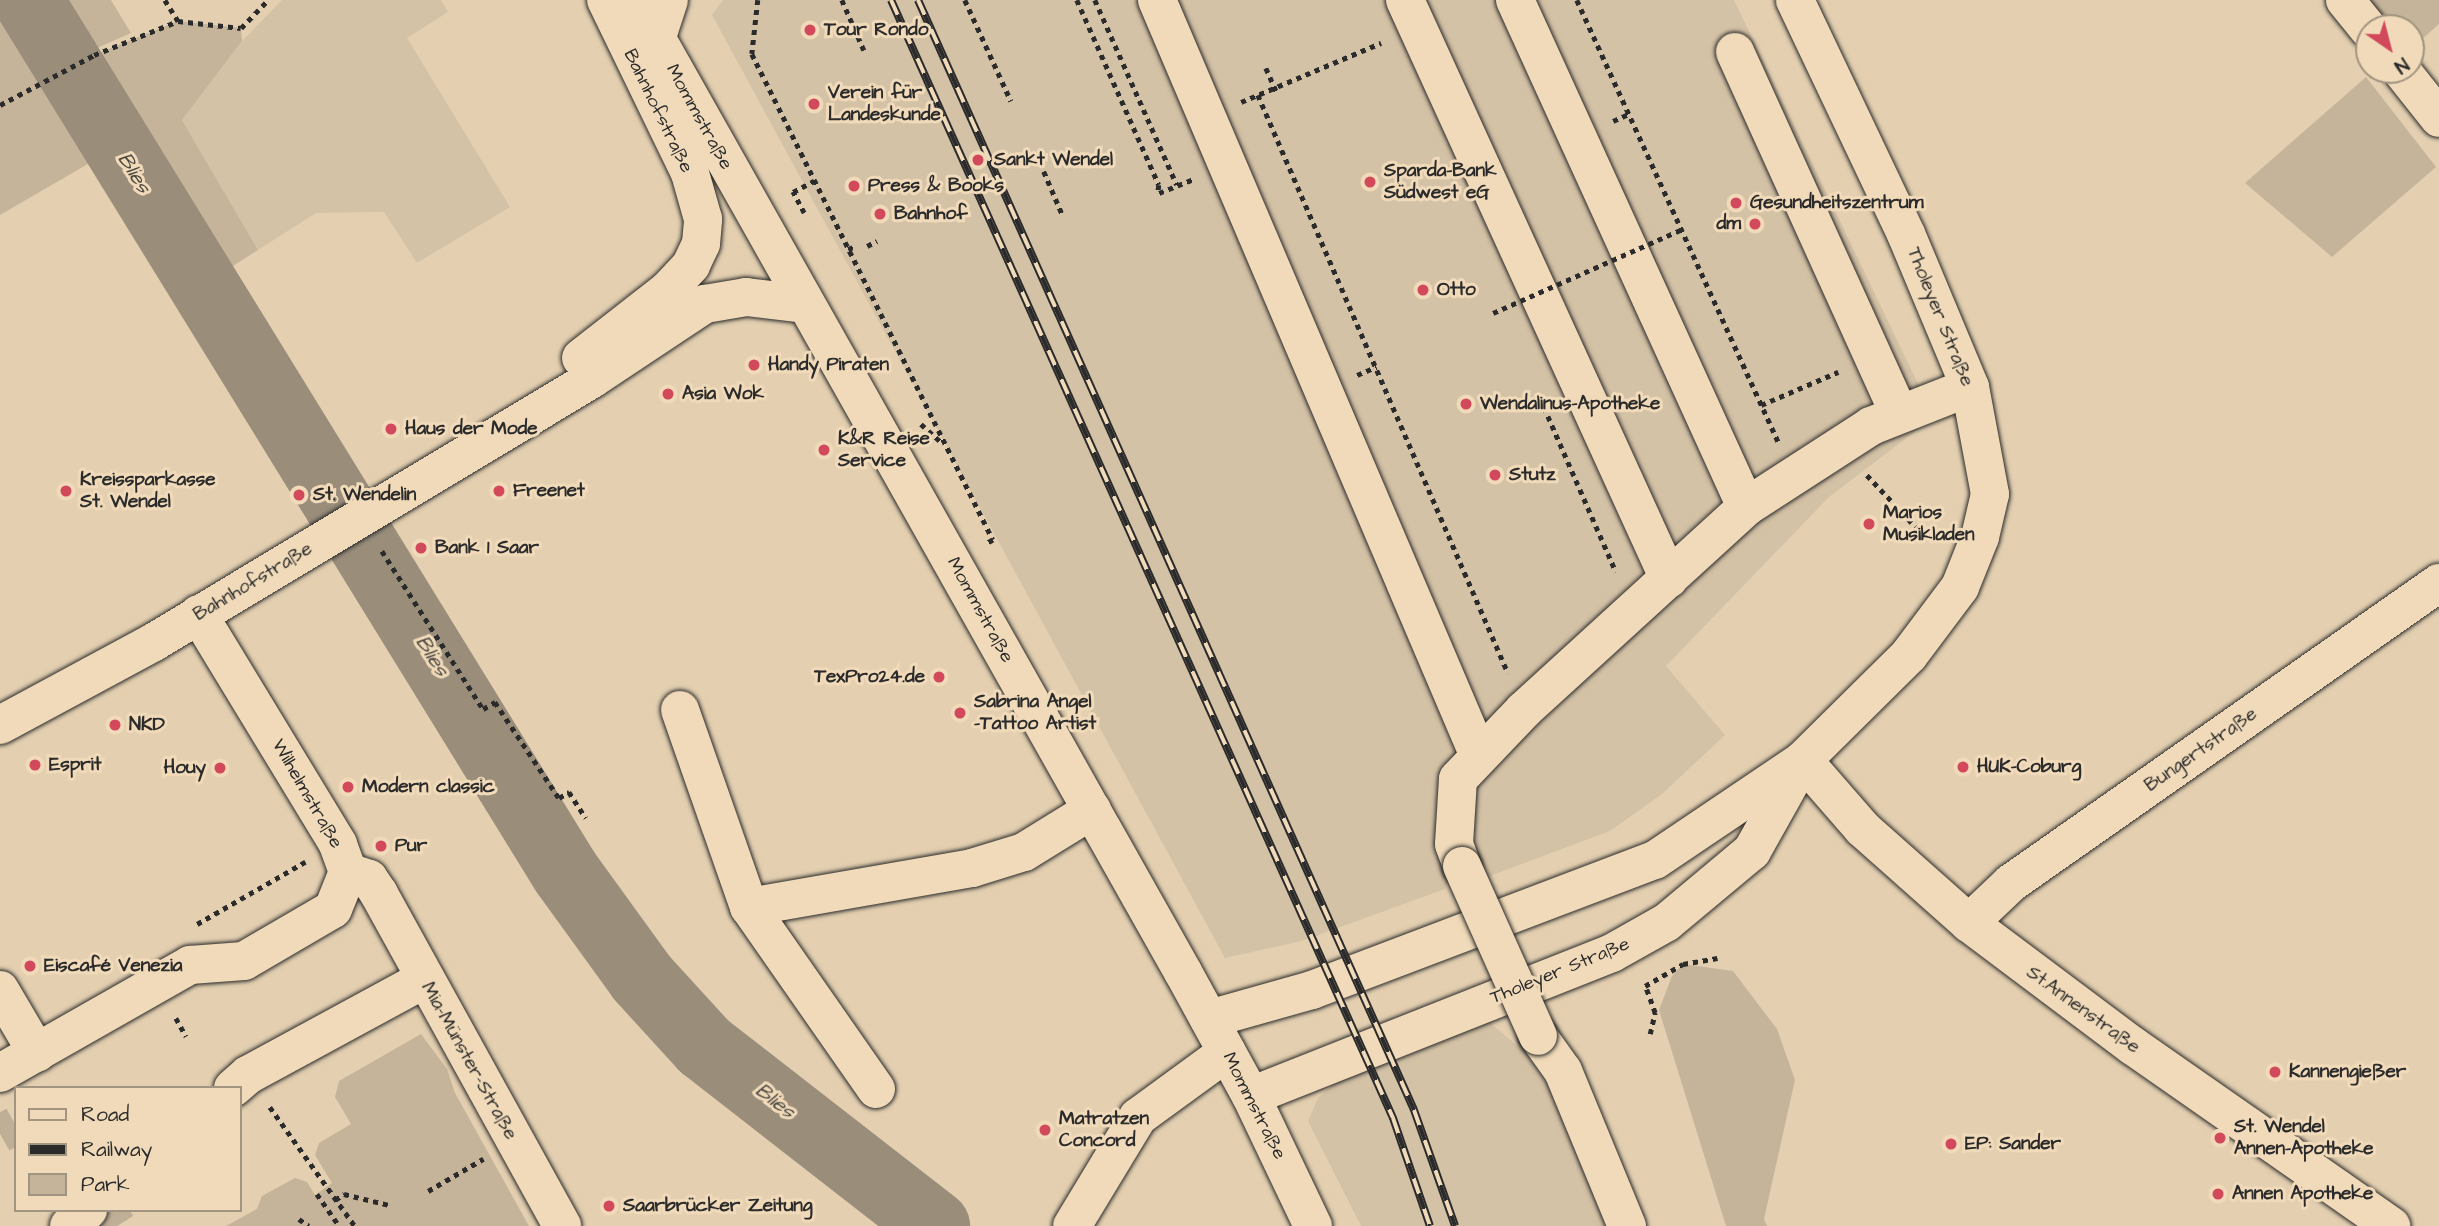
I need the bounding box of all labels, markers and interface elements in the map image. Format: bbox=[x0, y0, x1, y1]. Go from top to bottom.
north arrow bbox=[2355, 14, 2425, 84]
place label: Tour Rondo bbox=[824, 19, 928, 41]
marker: Tour Rondo bbox=[802, 22, 818, 38]
street label: Bahnhofstraße bbox=[618, 46, 698, 176]
text: N bbox=[2389, 50, 2414, 79]
street label: Mommstraße bbox=[661, 60, 737, 174]
place label: Verein für Landeskunde bbox=[828, 82, 941, 126]
marker: Verein für Landeskunde bbox=[806, 96, 822, 112]
water label: Blies bbox=[112, 148, 156, 198]
place label: Sankt Wendel bbox=[994, 149, 1113, 171]
marker: Sankt Wendel bbox=[968, 150, 988, 170]
place label: Sparda-Bank Südwest eG bbox=[1384, 160, 1497, 204]
marker: Sparda-Bank Südwest eG bbox=[1362, 174, 1378, 190]
place label: Press & Books bbox=[868, 175, 1004, 197]
marker: Press & Books bbox=[846, 178, 862, 194]
place label: Gesundheitszentrum bbox=[1750, 192, 1923, 214]
marker: Gesundheitszentrum bbox=[1728, 195, 1744, 211]
place label: Bahnhof bbox=[894, 203, 967, 225]
marker: Bahnhof bbox=[872, 206, 888, 222]
place label: dm bbox=[1716, 213, 1741, 235]
marker: dm bbox=[1747, 216, 1763, 232]
street label: Tholeyer Straße bbox=[1902, 244, 1978, 390]
place label: Otto bbox=[1437, 279, 1476, 301]
marker: Otto bbox=[1415, 282, 1431, 298]
place label: Handy Piraten bbox=[768, 354, 889, 376]
marker: Handy Piraten bbox=[746, 357, 762, 373]
place label: Asia Wok bbox=[682, 383, 764, 405]
marker: Asia Wok bbox=[660, 386, 676, 402]
place label: Wendalinus-Apotheke bbox=[1480, 393, 1660, 415]
marker: Wendalinus-Apotheke bbox=[1458, 396, 1474, 412]
place label: Haus der Mode bbox=[405, 418, 537, 440]
marker: Haus der Mode bbox=[383, 421, 399, 437]
place label: K&R Reise Service bbox=[838, 428, 930, 472]
marker: K&R Reise Service bbox=[816, 442, 832, 458]
place label: Stutz bbox=[1509, 464, 1556, 486]
marker: Stutz bbox=[1487, 467, 1503, 483]
place label: Kreissparkasse St. Wendel bbox=[80, 469, 216, 513]
place label: Freenet bbox=[513, 480, 585, 502]
marker: Kreissparkasse St. Wendel bbox=[58, 483, 74, 499]
marker: Freenet bbox=[491, 483, 507, 499]
place label: St. Wendelin bbox=[313, 484, 416, 506]
marker: St. Wendelin bbox=[291, 487, 307, 503]
place label: Marios Musikladen bbox=[1883, 502, 1975, 546]
marker: Marios Musikladen bbox=[1861, 516, 1877, 532]
place label: Bank 1 Saar bbox=[435, 537, 539, 559]
street label: Bahnhofstraße bbox=[189, 538, 317, 626]
marker: Bank 1 Saar bbox=[413, 540, 429, 556]
street label: Mommstraße bbox=[942, 553, 1018, 667]
water label: Blies bbox=[410, 631, 454, 681]
place label: TexPro24.de bbox=[814, 666, 925, 688]
marker: TexPro24.de bbox=[931, 669, 947, 685]
place label: Sabrina Angel -Tattoo Artist bbox=[974, 691, 1096, 735]
street label: Bungertstraße bbox=[2140, 703, 2262, 797]
marker: Sabrina Angel -Tattoo Artist bbox=[952, 705, 968, 721]
place label: NKD bbox=[129, 714, 165, 736]
marker: NKD bbox=[107, 717, 123, 733]
street label: Wilhelmstraße bbox=[267, 735, 347, 853]
place label: Esprit bbox=[49, 754, 101, 776]
place label: HUK-Coburg bbox=[1977, 756, 2081, 778]
marker: Esprit bbox=[27, 757, 43, 773]
place label: Houy bbox=[164, 757, 206, 779]
marker: HUK-Coburg bbox=[1955, 759, 1971, 775]
marker: Houy bbox=[212, 760, 228, 776]
place label: Modern classic bbox=[362, 776, 495, 798]
marker: Modern classic bbox=[340, 779, 356, 795]
place label: Pur bbox=[395, 835, 427, 857]
marker: Pur bbox=[373, 838, 389, 854]
street label: Tholeyer Straße bbox=[1487, 933, 1633, 1009]
place label: Eiscafé Venezia bbox=[44, 955, 182, 977]
marker: Eiscafé Venezia bbox=[22, 958, 38, 974]
street label: St.Annenstraße bbox=[2022, 961, 2144, 1059]
street label: Mia-Münster-Straße bbox=[416, 978, 522, 1144]
street label: Mommstraße bbox=[1217, 1049, 1291, 1163]
place label: Kannengießer bbox=[2289, 1061, 2406, 1083]
marker: Kannengießer bbox=[2267, 1064, 2283, 1080]
water label: Blies bbox=[750, 1078, 800, 1124]
legend bbox=[14, 1086, 242, 1212]
text: Road bbox=[81, 1100, 129, 1129]
place label: Matratzen Concord bbox=[1059, 1108, 1149, 1152]
place label: St. Wendel Annen-Apotheke bbox=[2234, 1116, 2374, 1160]
marker: Matratzen Concord bbox=[1037, 1122, 1053, 1138]
marker: St. Wendel Annen-Apotheke bbox=[2212, 1130, 2228, 1146]
place label: EP: Sander bbox=[1965, 1133, 2061, 1155]
text: Railway bbox=[81, 1135, 152, 1164]
marker: EP: Sander bbox=[1943, 1136, 1959, 1152]
text: Park bbox=[81, 1170, 130, 1199]
place label: Annen Apotheke bbox=[2232, 1183, 2373, 1205]
marker: Annen Apotheke bbox=[2210, 1186, 2226, 1202]
place label: Saarbrücker Zeitung bbox=[623, 1195, 813, 1217]
marker: Saarbrücker Zeitung bbox=[601, 1198, 617, 1214]

